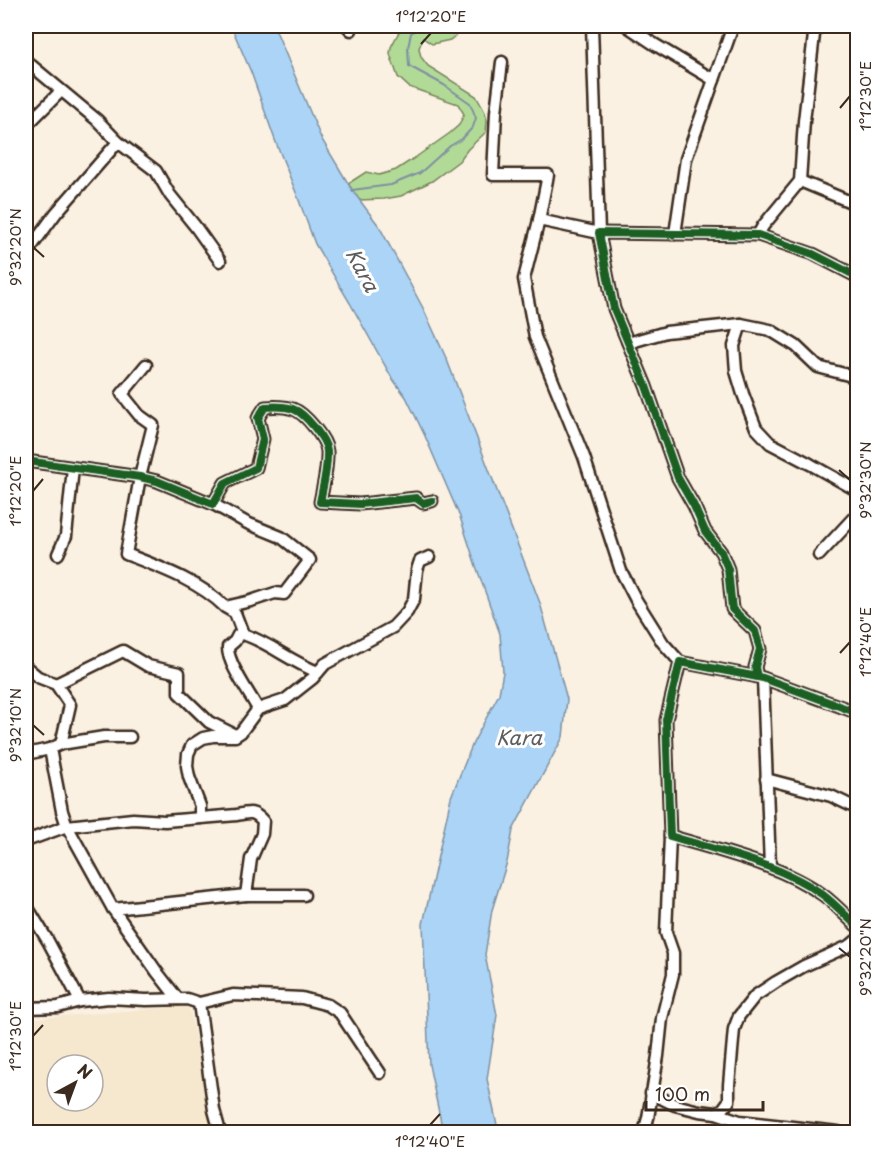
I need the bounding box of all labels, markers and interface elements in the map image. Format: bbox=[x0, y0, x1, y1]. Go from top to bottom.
text: 1°12'20"E bbox=[396, 4, 467, 27]
text: 1°12'30"E bbox=[853, 61, 876, 131]
text: 9°32'20"N bbox=[3, 208, 26, 286]
water label: Kara bbox=[339, 242, 388, 298]
text: 9°32'30"N bbox=[853, 441, 876, 519]
text: 1°12'20"E bbox=[3, 456, 26, 527]
text: 1°12'40"E bbox=[853, 607, 876, 677]
text: 9°32'10"N bbox=[3, 688, 26, 762]
water label: Kara bbox=[496, 722, 543, 752]
text: 9°32'20"N bbox=[853, 918, 876, 996]
text: 1°12'30"E bbox=[3, 1001, 26, 1071]
north arrow bbox=[45, 1053, 105, 1113]
text: N bbox=[73, 1058, 98, 1084]
scale bar bbox=[646, 1074, 763, 1112]
text: 100 m bbox=[655, 1080, 710, 1107]
text: 1°12'40"E bbox=[395, 1129, 465, 1152]

